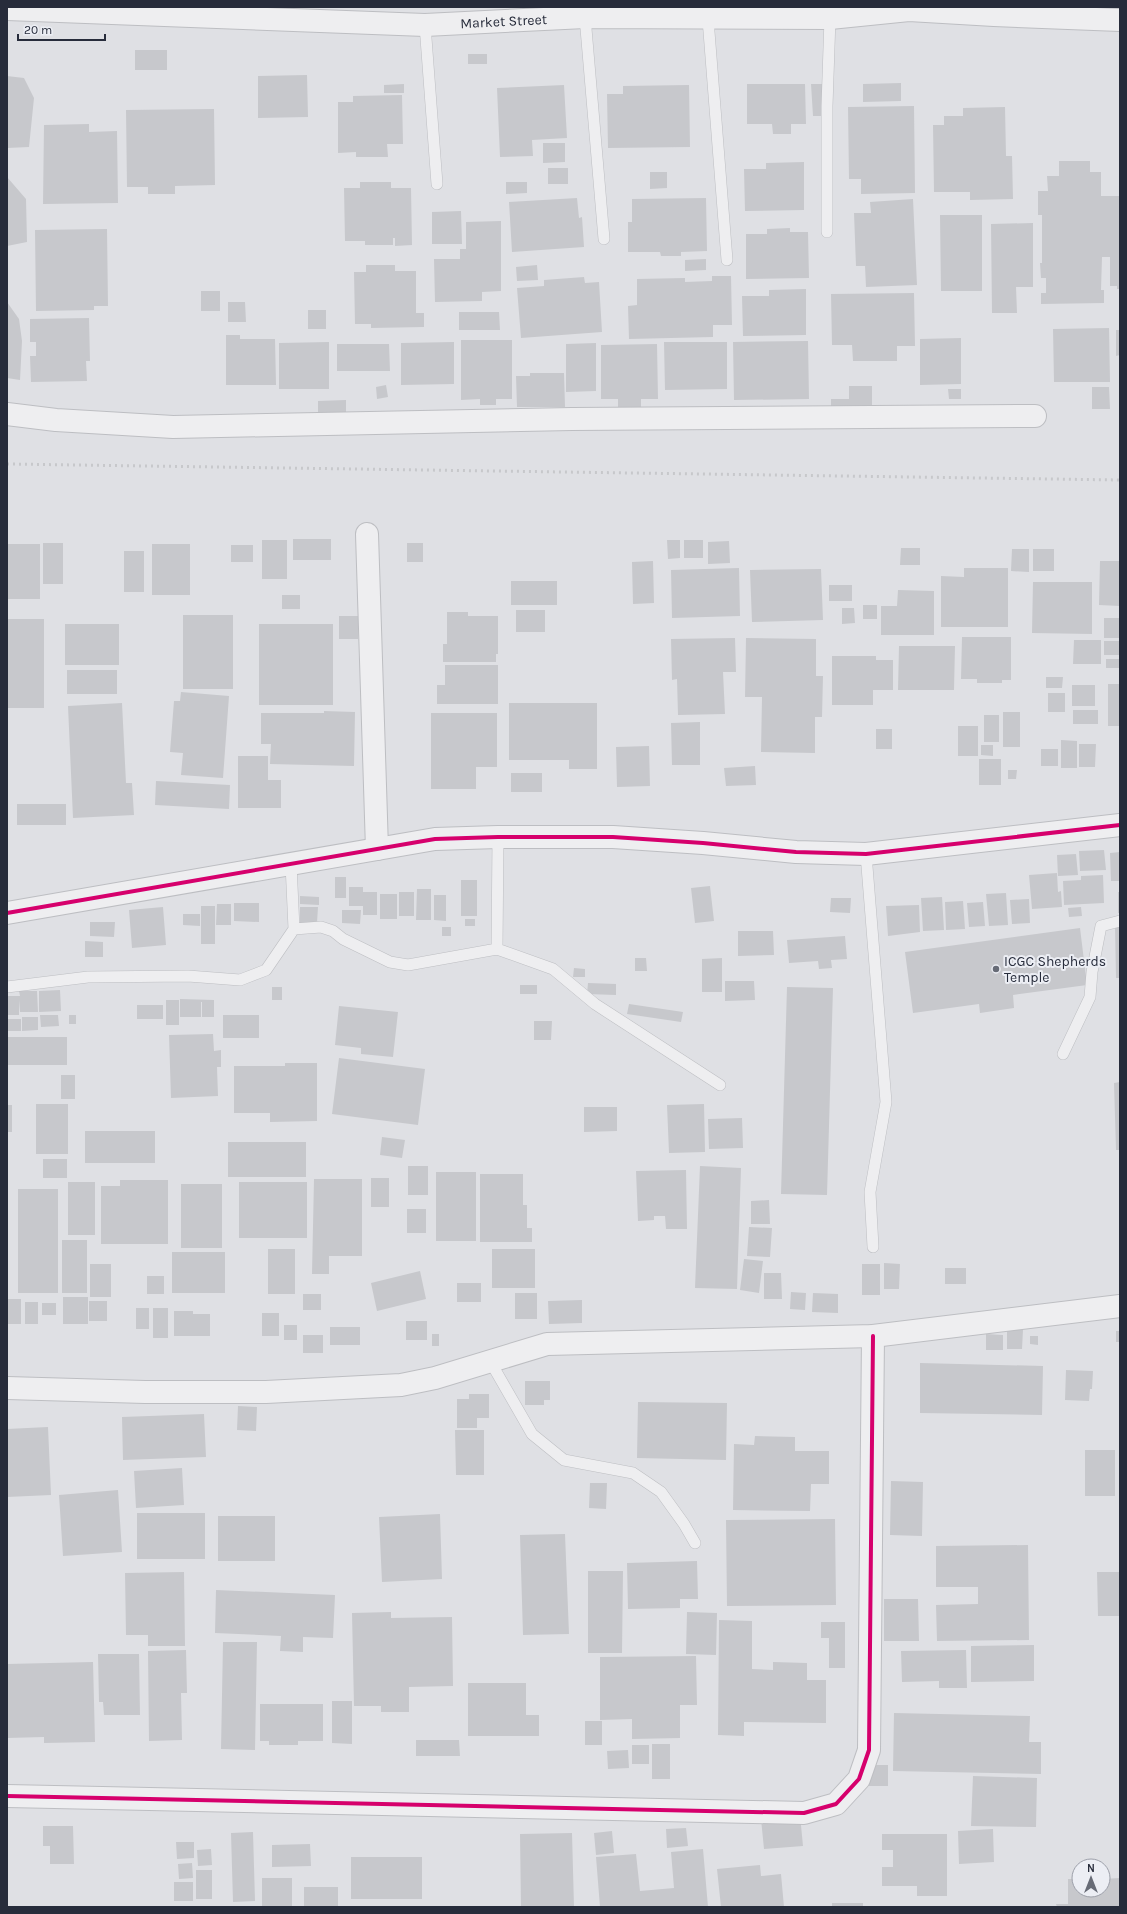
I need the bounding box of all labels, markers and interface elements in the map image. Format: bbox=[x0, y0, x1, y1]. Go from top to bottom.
street label: Market Street bbox=[460, 11, 547, 32]
scale bar bbox=[18, 16, 105, 42]
text: 20 m bbox=[24, 23, 52, 37]
place label: ICGC Shepherds Temple bbox=[1004, 953, 1106, 986]
marker: ICGC Shepherds Temple bbox=[991, 964, 1001, 974]
north arrow bbox=[1071, 1858, 1111, 1898]
text: N bbox=[1087, 1862, 1095, 1875]

